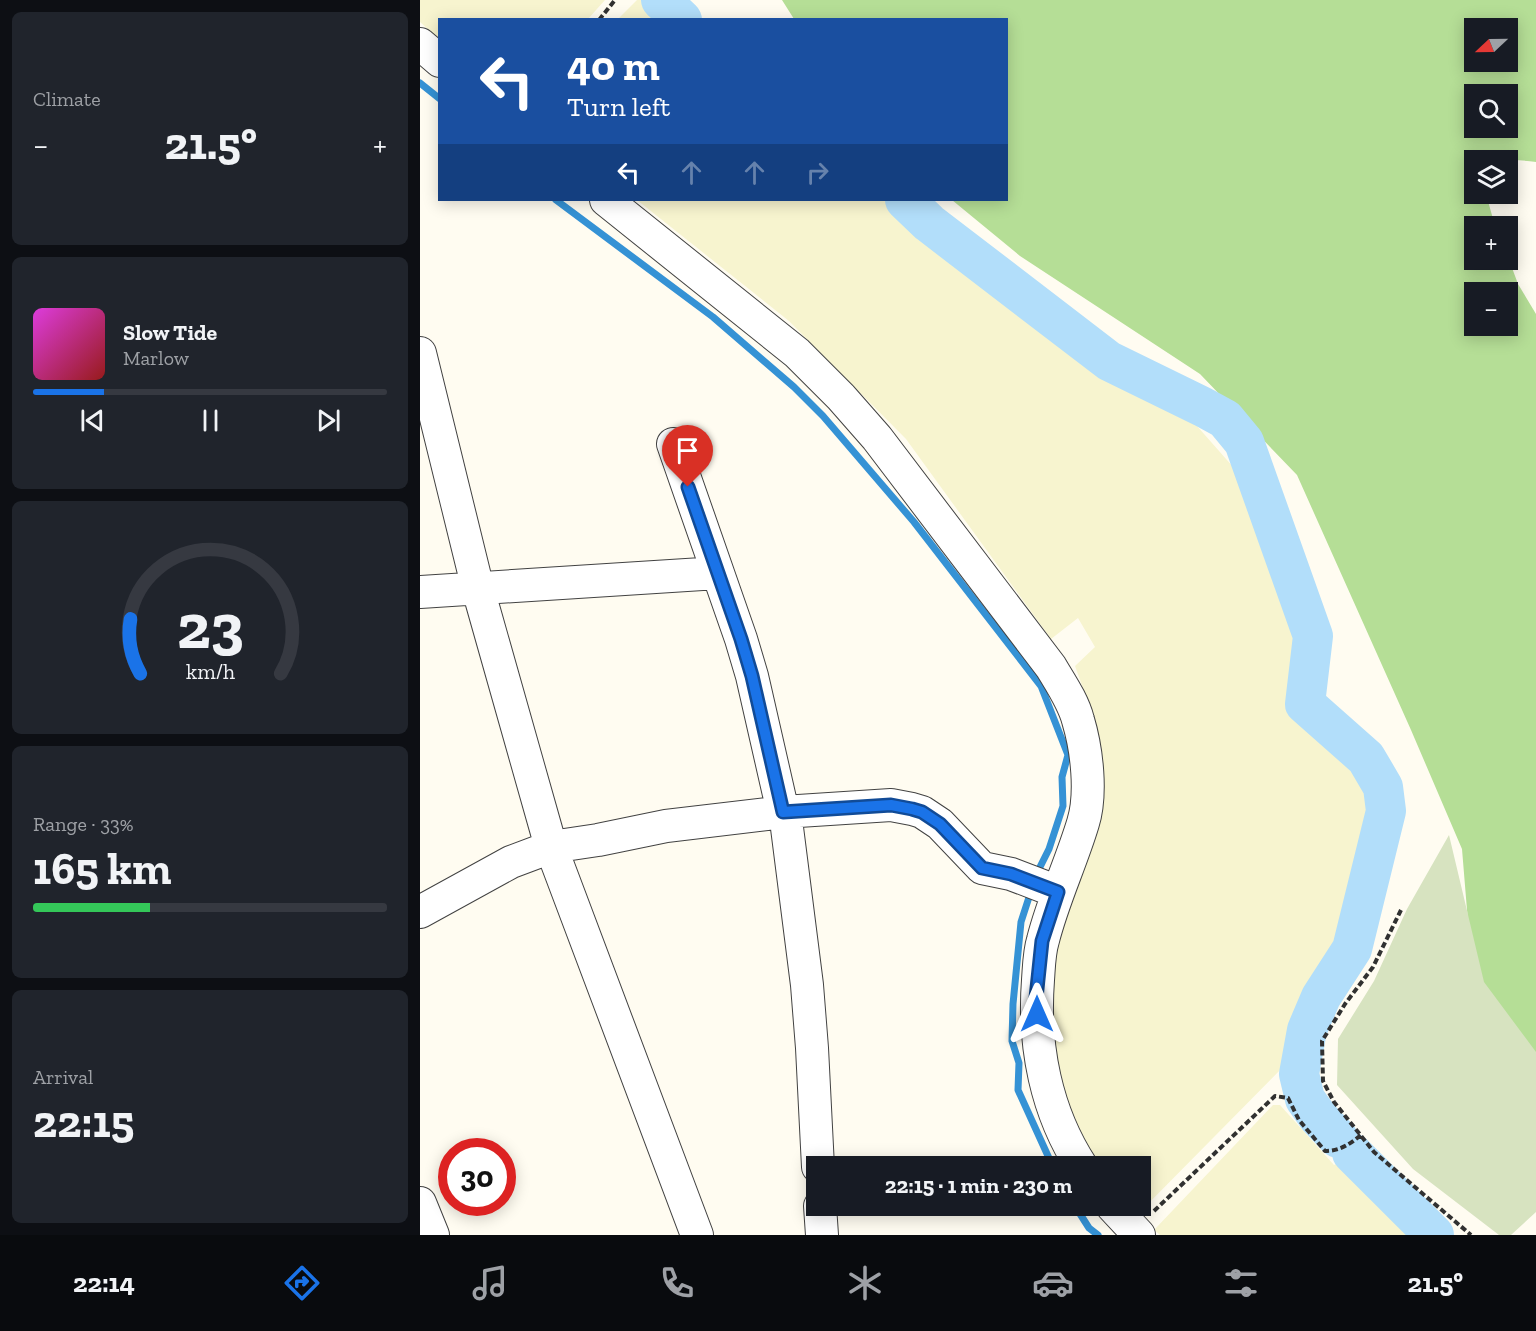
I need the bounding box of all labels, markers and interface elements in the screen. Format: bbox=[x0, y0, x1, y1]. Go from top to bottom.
north arrow bbox=[1464, 18, 1518, 72]
map controls bbox=[1464, 18, 1518, 336]
text: 40 m bbox=[567, 40, 660, 91]
icon: left bbox=[468, 42, 546, 120]
button: search bbox=[1464, 84, 1518, 138]
text: Climate bbox=[33, 87, 101, 111]
text: Turn left bbox=[567, 91, 670, 123]
text: 21.5° bbox=[165, 117, 257, 171]
text: − bbox=[33, 125, 48, 164]
text: + bbox=[373, 125, 387, 164]
button: layers bbox=[1464, 150, 1518, 204]
icon: left bbox=[612, 156, 645, 189]
icon: ahead bbox=[675, 156, 708, 189]
icon: ahead bbox=[738, 156, 771, 189]
icon: right bbox=[801, 156, 834, 189]
button: + bbox=[1464, 216, 1518, 270]
button: − bbox=[1464, 282, 1518, 336]
text: Slow Tide bbox=[123, 319, 217, 346]
text: Marlow bbox=[123, 346, 189, 370]
icon: previous bbox=[76, 404, 109, 437]
icon: pause bbox=[194, 404, 227, 437]
icon: next bbox=[312, 404, 345, 437]
pin bbox=[662, 425, 713, 487]
icon: arrive bbox=[671, 434, 704, 467]
text: 23 bbox=[177, 590, 243, 665]
text: km/h bbox=[186, 660, 234, 685]
text: Range · 33% bbox=[33, 812, 134, 836]
text: 165 km bbox=[33, 842, 172, 896]
position arrow bbox=[1005, 982, 1069, 1046]
text: Arrival bbox=[33, 1065, 93, 1089]
text: 22:15 bbox=[33, 1095, 134, 1149]
speed limit sign: 30 bbox=[438, 1138, 516, 1216]
text: 22:15 · 1 min · 230 m bbox=[885, 1172, 1072, 1199]
icon: directions bbox=[281, 1262, 323, 1304]
icon: music bbox=[469, 1262, 511, 1304]
icon: phone bbox=[656, 1262, 698, 1304]
icon: climate bbox=[844, 1262, 886, 1304]
icon: car bbox=[1032, 1262, 1074, 1304]
icon: filters bbox=[1220, 1262, 1262, 1304]
text: 22:14 bbox=[73, 1267, 135, 1299]
text: 21.5° bbox=[1408, 1267, 1463, 1299]

